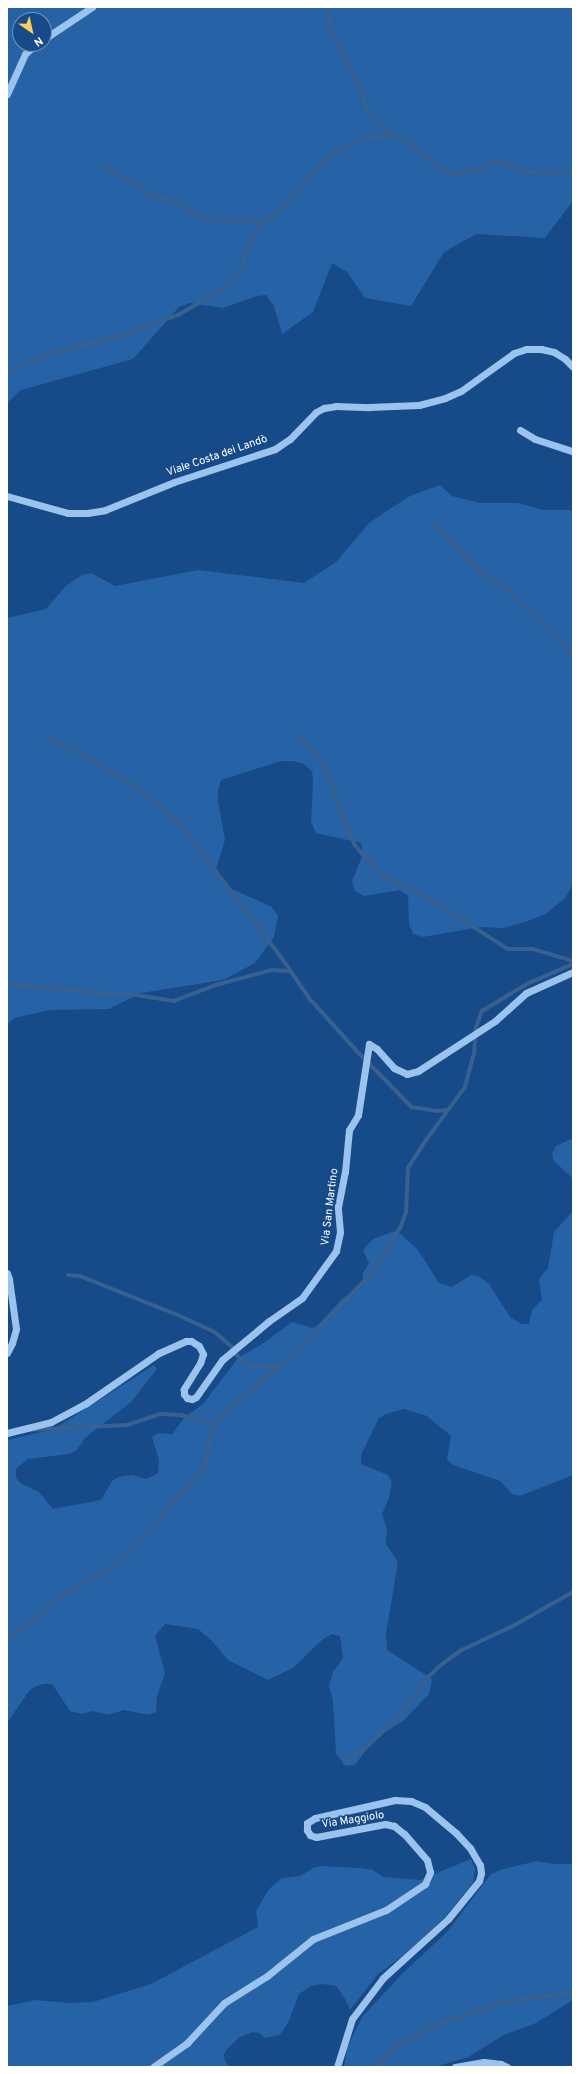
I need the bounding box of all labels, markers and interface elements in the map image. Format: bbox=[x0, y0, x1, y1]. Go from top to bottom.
north arrow bbox=[12, 12, 52, 52]
text: N bbox=[31, 33, 45, 49]
street label: Viale Costa dei Landò bbox=[165, 432, 269, 480]
street label: Via San Martino bbox=[319, 1168, 341, 1246]
street label: Via Maggiolo bbox=[321, 1809, 385, 1831]

